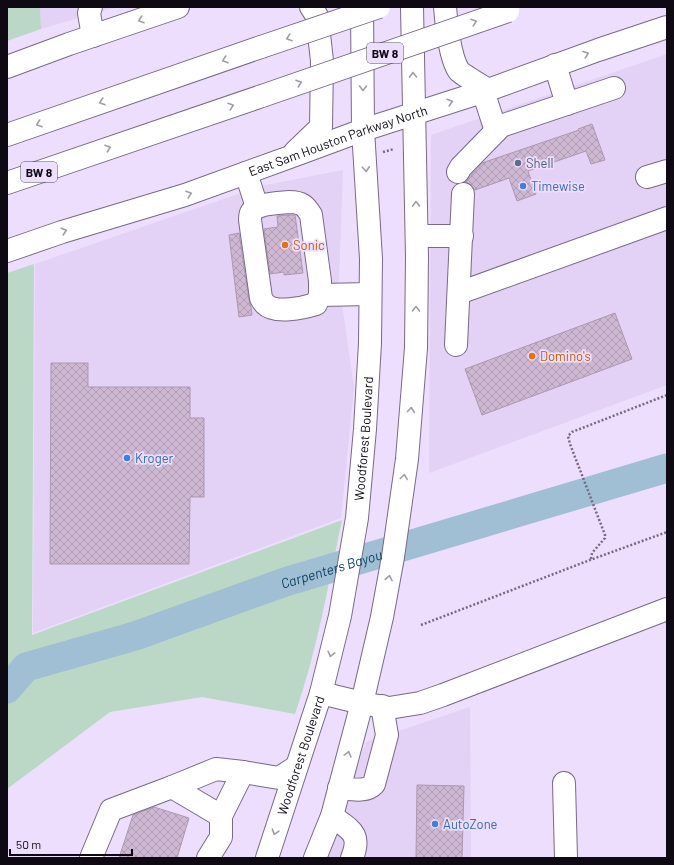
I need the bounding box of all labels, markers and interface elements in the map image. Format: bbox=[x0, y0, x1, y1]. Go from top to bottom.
one-way arrow bbox=[138, 15, 145, 23]
one-way arrow bbox=[471, 19, 478, 27]
one-way arrow bbox=[286, 33, 293, 41]
road number: BW 8 bbox=[367, 43, 403, 63]
one-way arrow bbox=[583, 51, 590, 59]
one-way arrow bbox=[221, 55, 228, 64]
one-way arrow bbox=[409, 72, 417, 78]
one-way arrow bbox=[295, 79, 302, 88]
one-way arrow bbox=[359, 85, 367, 91]
one-way arrow bbox=[98, 98, 105, 106]
one-way arrow bbox=[447, 98, 454, 107]
one-way arrow bbox=[228, 102, 235, 111]
street label: East Sam Houston Parkway North bbox=[246, 102, 429, 179]
one-way arrow bbox=[36, 119, 43, 128]
one-way arrow bbox=[105, 144, 112, 153]
place label: Shell bbox=[526, 155, 553, 171]
marker: Shell bbox=[513, 158, 523, 168]
road number: BW 8 bbox=[21, 162, 57, 182]
one-way arrow bbox=[361, 166, 370, 172]
place label: Timewise bbox=[531, 178, 585, 194]
marker: Timewise bbox=[518, 181, 528, 191]
one-way arrow bbox=[185, 190, 192, 198]
one-way arrow bbox=[412, 201, 420, 207]
one-way arrow bbox=[60, 227, 67, 236]
place label: Sonic bbox=[293, 237, 325, 253]
marker: Sonic bbox=[280, 240, 290, 250]
one-way arrow bbox=[412, 306, 420, 312]
place label: Domino's bbox=[540, 348, 591, 364]
marker: Domino's bbox=[527, 351, 537, 361]
street label: Woodforest Boulevard bbox=[351, 376, 376, 502]
one-way arrow bbox=[406, 407, 415, 413]
place label: Kroger bbox=[135, 450, 174, 466]
marker: Kroger bbox=[122, 453, 132, 463]
one-way arrow bbox=[399, 474, 408, 480]
water label: Carpenters Bayou bbox=[278, 545, 384, 591]
one-way arrow bbox=[385, 575, 393, 581]
one-way arrow bbox=[327, 651, 335, 657]
street label: Woodforest Boulevard bbox=[274, 694, 328, 817]
one-way arrow bbox=[344, 751, 352, 758]
place label: AutoZone bbox=[443, 816, 498, 832]
marker: AutoZone bbox=[430, 819, 440, 829]
one-way arrow bbox=[271, 828, 280, 835]
scale bar bbox=[10, 831, 132, 857]
text: 50 m bbox=[16, 837, 41, 851]

